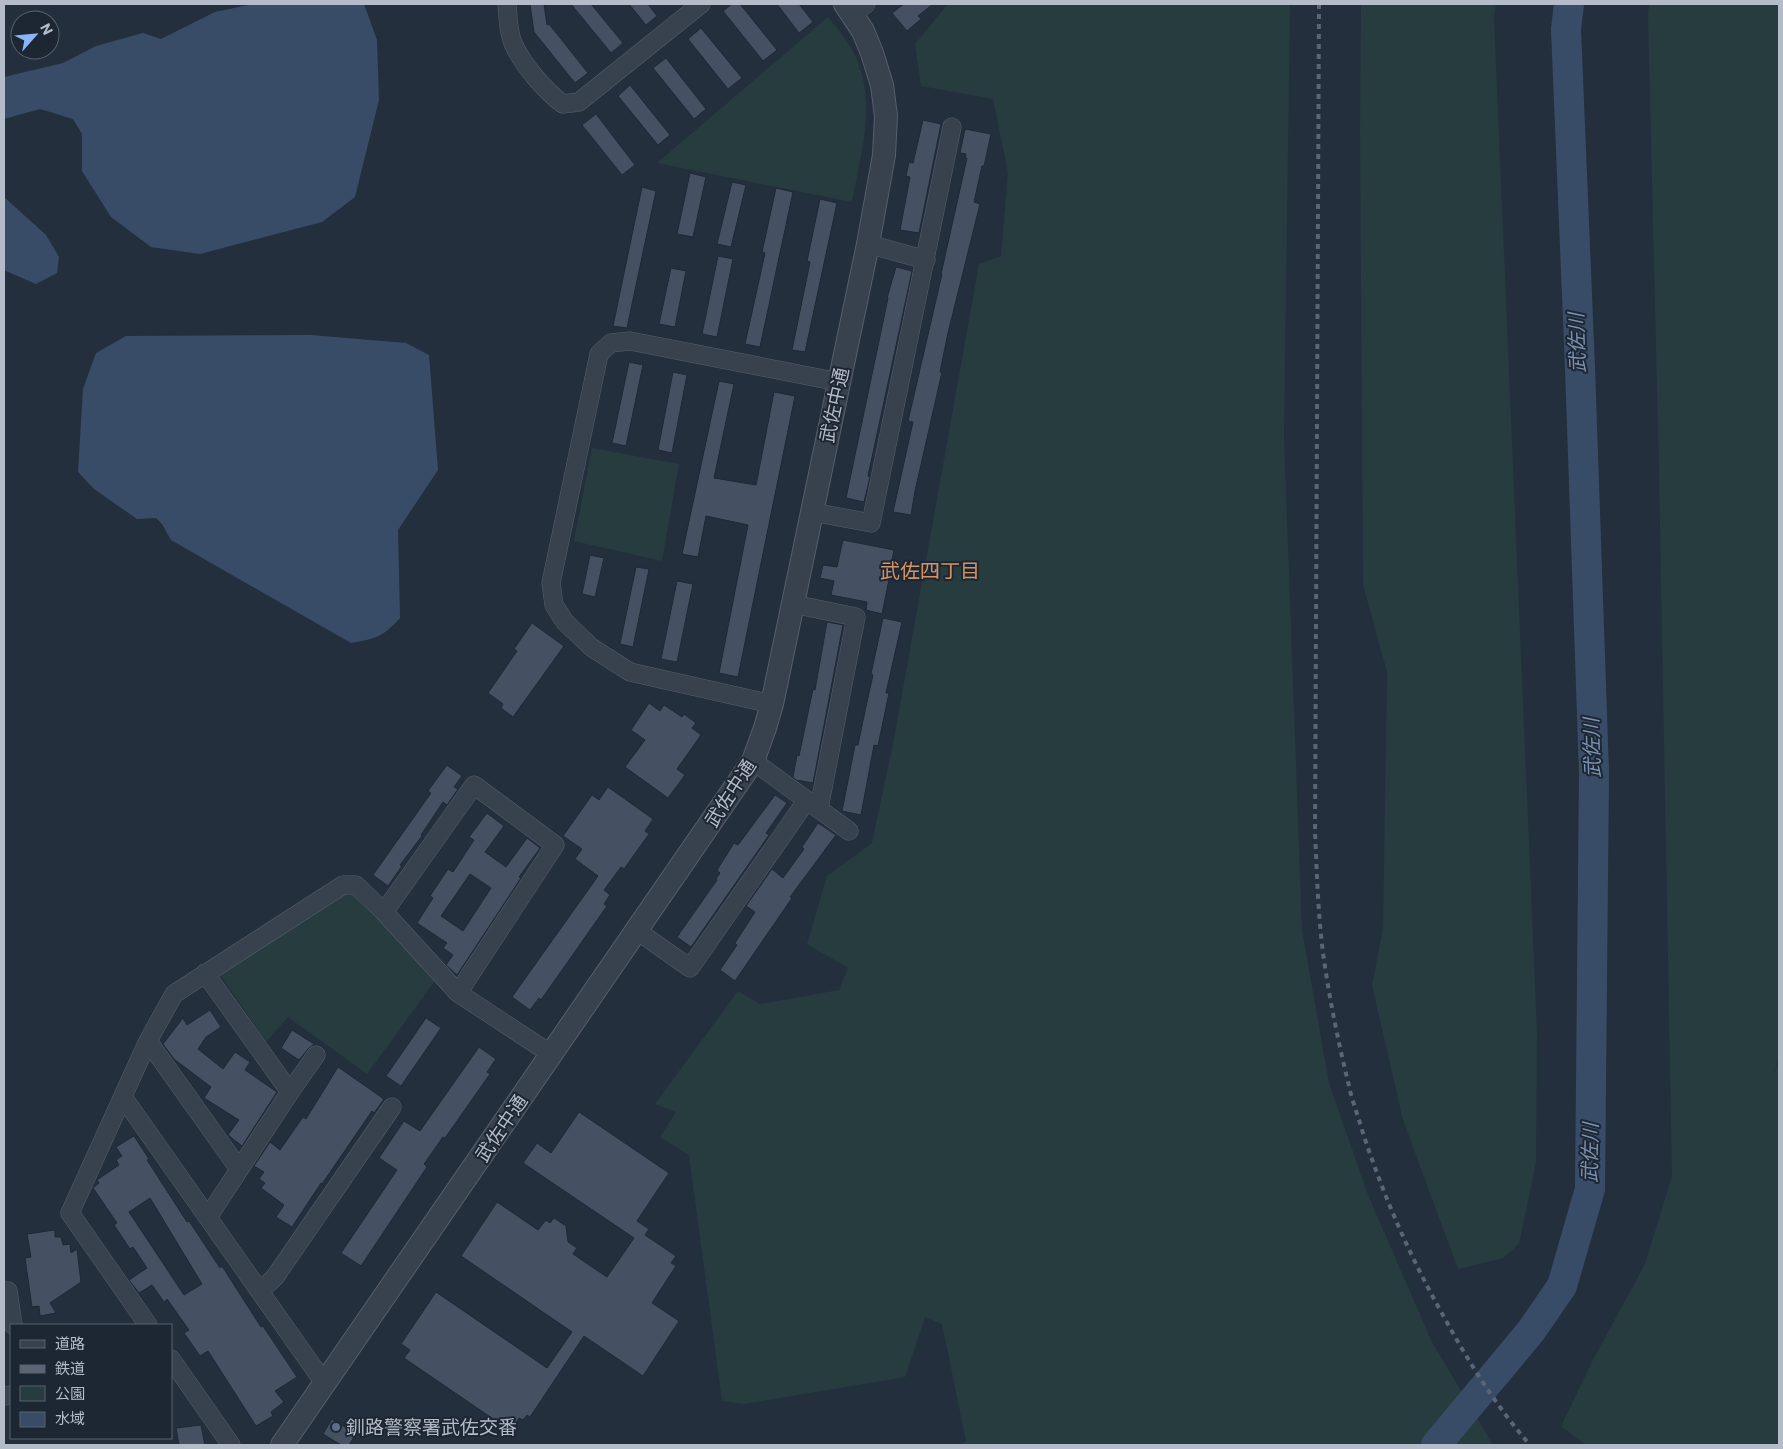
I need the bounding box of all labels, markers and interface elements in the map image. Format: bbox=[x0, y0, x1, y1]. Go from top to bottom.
north arrow bbox=[10, 10, 60, 60]
text: N bbox=[37, 20, 57, 37]
water label: 武佐川 bbox=[1563, 311, 1589, 373]
street label: 武佐中通 bbox=[814, 365, 853, 444]
district label: 武佐四丁目 bbox=[880, 558, 980, 582]
water label: 武佐川 bbox=[1578, 716, 1604, 778]
street label: 武佐中通 bbox=[699, 755, 760, 831]
street label: 武佐中通 bbox=[470, 1090, 531, 1166]
water label: 武佐川 bbox=[1576, 1121, 1602, 1183]
legend bbox=[10, 1324, 172, 1439]
text: 道路 bbox=[55, 1334, 85, 1352]
text: 鉄道 bbox=[55, 1359, 85, 1377]
text: 公園 bbox=[55, 1384, 85, 1402]
text: 水域 bbox=[55, 1409, 85, 1427]
place label: 釧路警察署武佐交番 bbox=[346, 1415, 517, 1438]
marker: 釧路警察署武佐交番 bbox=[330, 1421, 342, 1433]

